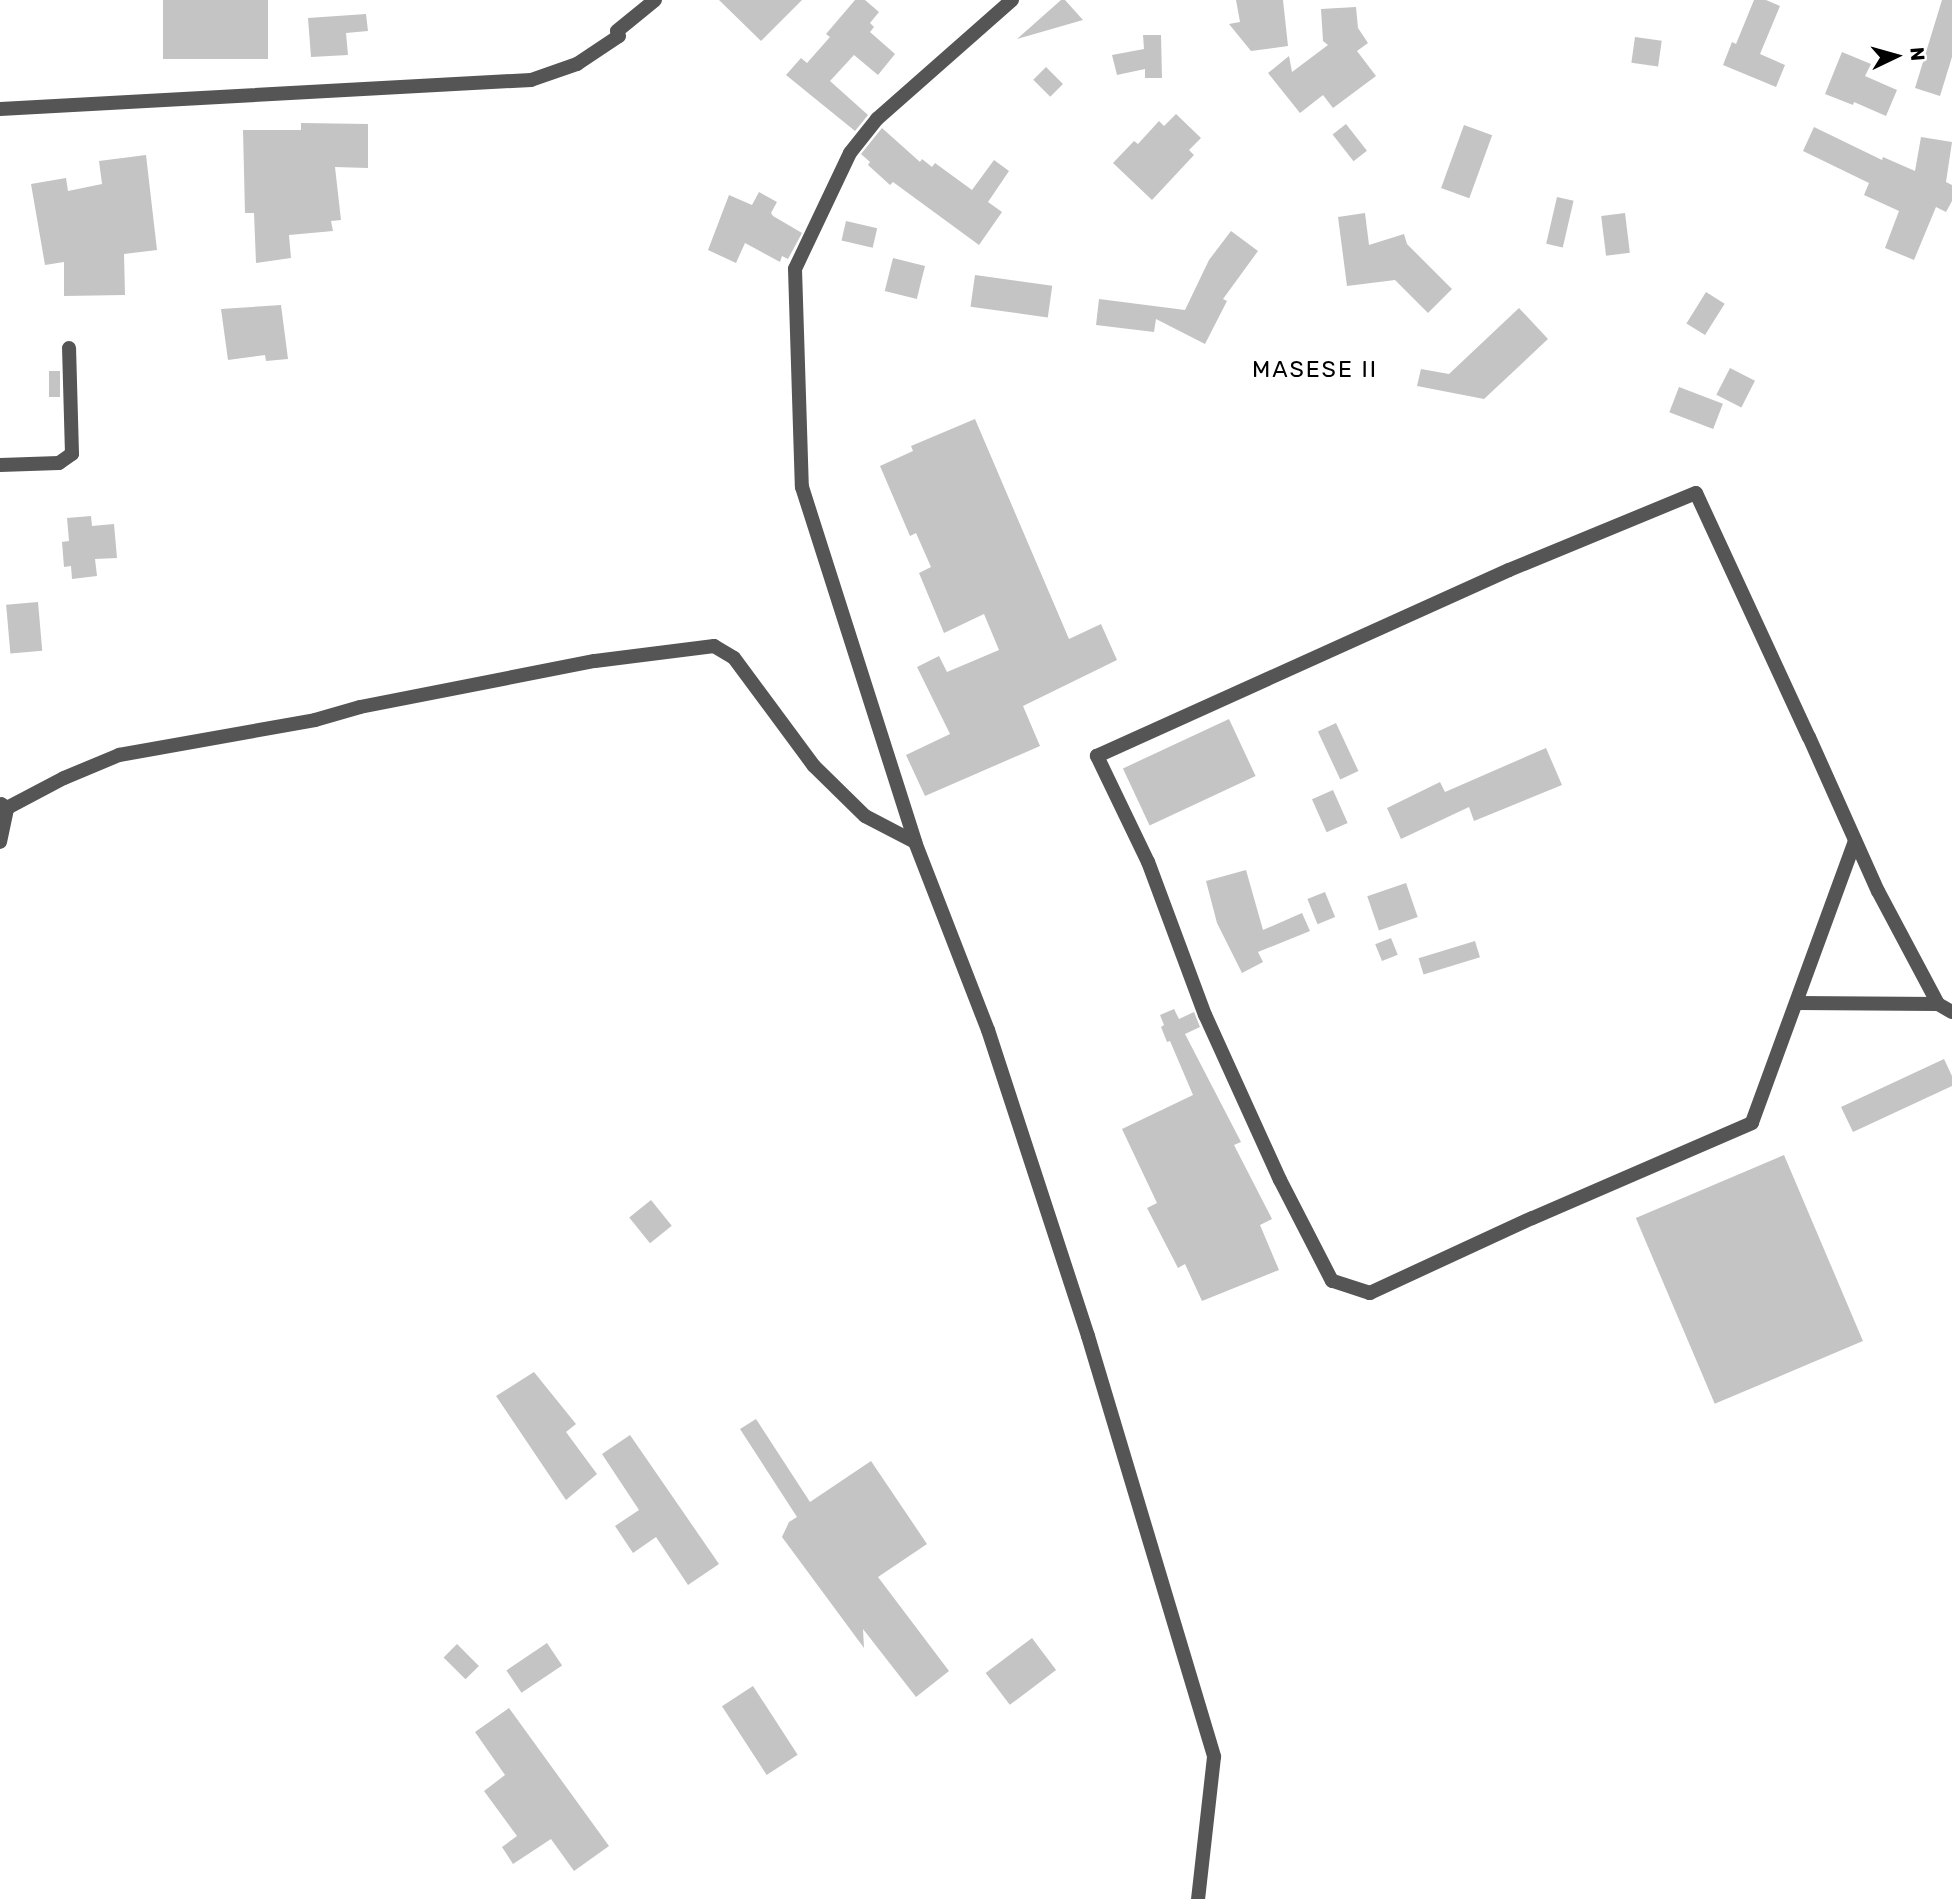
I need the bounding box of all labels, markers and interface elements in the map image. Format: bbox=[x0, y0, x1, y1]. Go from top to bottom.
north arrow bbox=[1861, 21, 1931, 91]
text: N bbox=[1905, 46, 1929, 62]
district label: MASESE II bbox=[1253, 355, 1377, 383]

